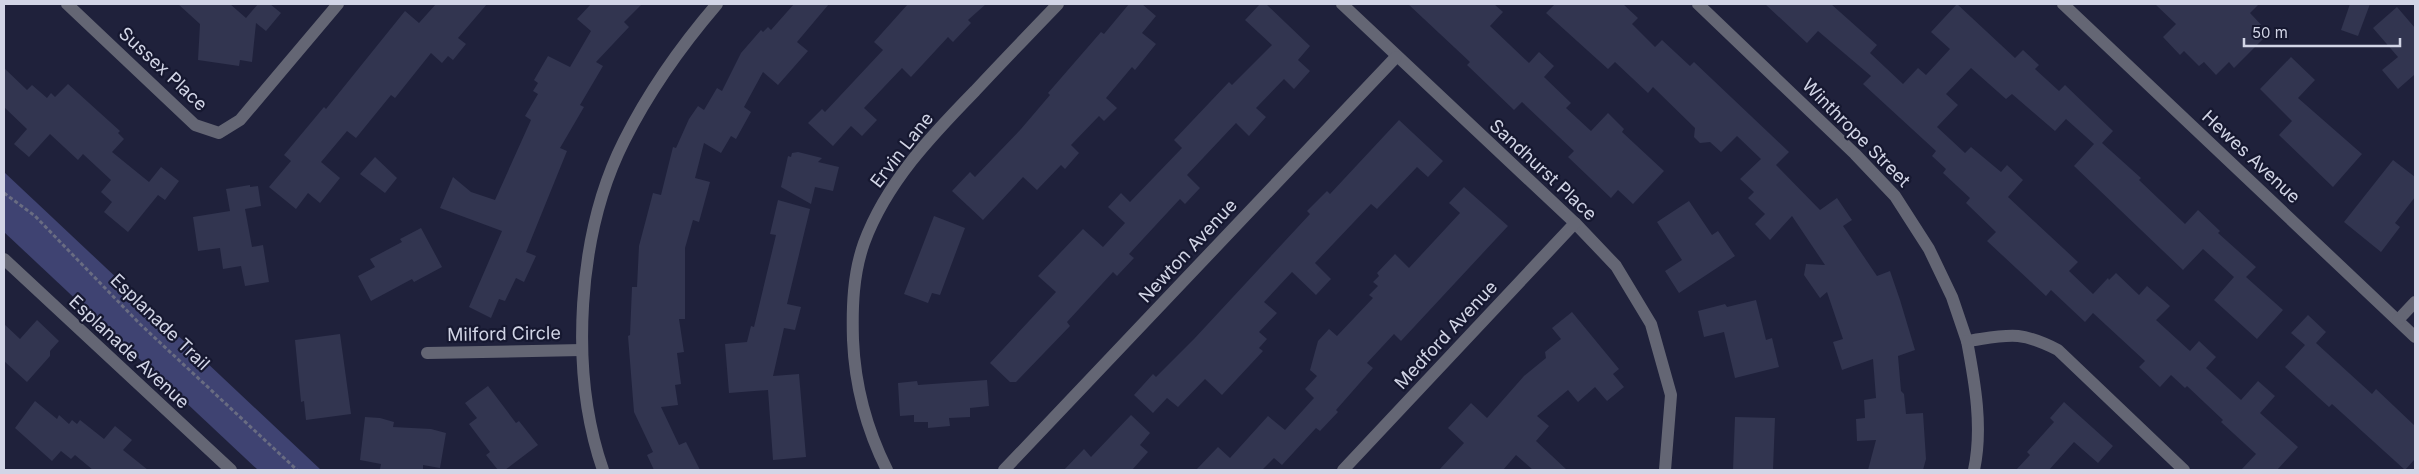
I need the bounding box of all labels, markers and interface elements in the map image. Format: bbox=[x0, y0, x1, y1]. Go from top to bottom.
scale bar bbox=[2244, 15, 2400, 47]
street label: Sussex Place bbox=[115, 22, 212, 115]
text: 50 m bbox=[2252, 23, 2288, 42]
street label: Winthrope Street bbox=[1798, 74, 1915, 191]
street label: Hewes Avenue bbox=[2198, 106, 2305, 207]
street label: Ervin Lane bbox=[866, 108, 937, 191]
street label: Sandhurst Place bbox=[1486, 115, 1601, 225]
street label: Newton Avenue bbox=[1134, 195, 1241, 307]
street label: Esplanade Trail bbox=[107, 269, 214, 374]
street label: Medford Avenue bbox=[1390, 276, 1501, 393]
street label: Esplanade Avenue bbox=[65, 291, 194, 413]
street label: Milford Circle bbox=[447, 322, 561, 345]

